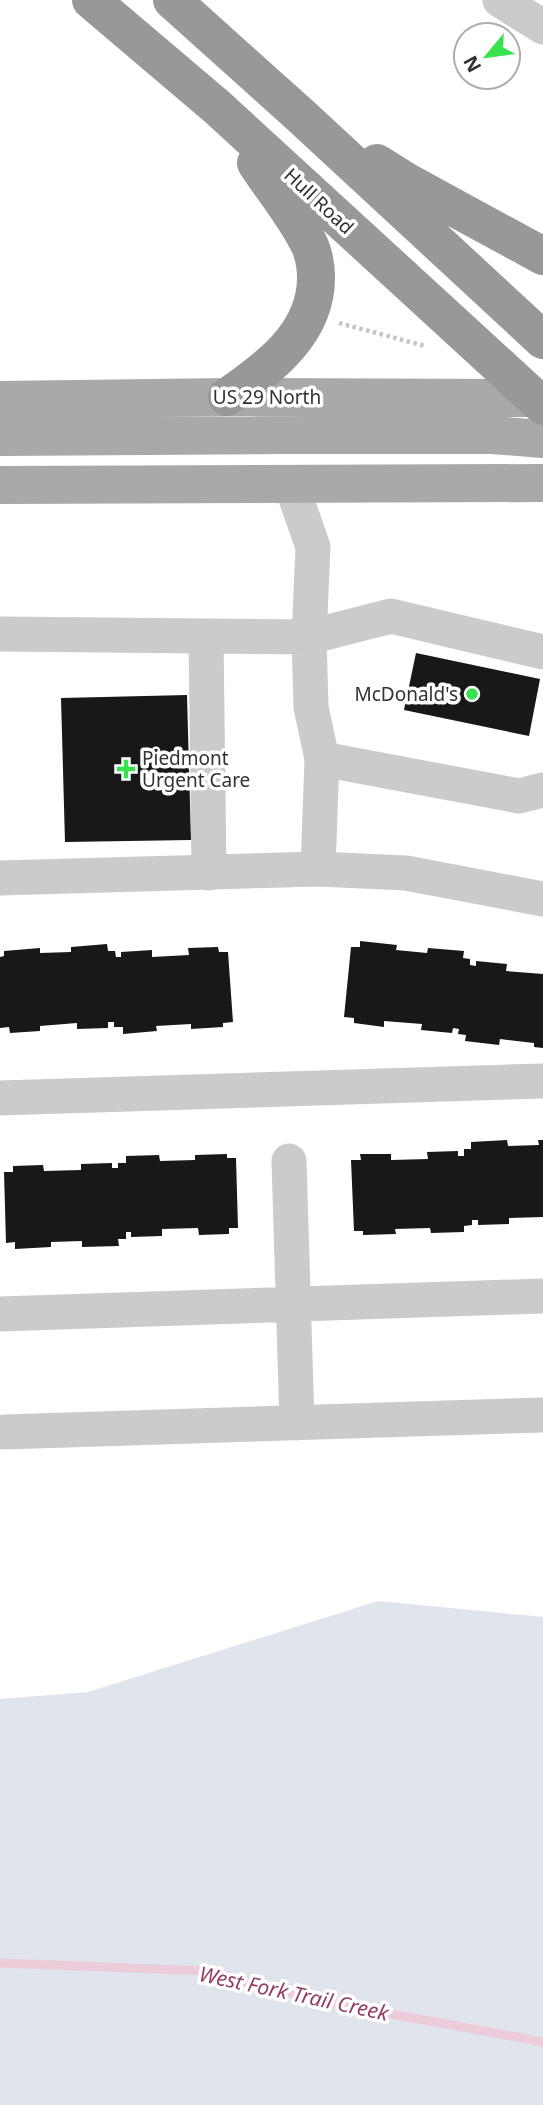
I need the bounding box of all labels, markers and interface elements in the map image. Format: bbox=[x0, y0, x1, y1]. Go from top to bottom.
north arrow bbox=[452, 21, 522, 91]
text: N bbox=[457, 51, 487, 77]
street label: Hull Road bbox=[279, 162, 359, 240]
street label: US 29 North bbox=[213, 384, 321, 410]
place label: McDonald's bbox=[354, 681, 458, 707]
marker: McDonald's bbox=[464, 686, 480, 702]
place label: Piedmont Urgent Care bbox=[142, 745, 250, 793]
marker: Piedmont Urgent Care bbox=[116, 759, 136, 779]
water label: West Fork Trail Creek bbox=[197, 1959, 393, 2027]

